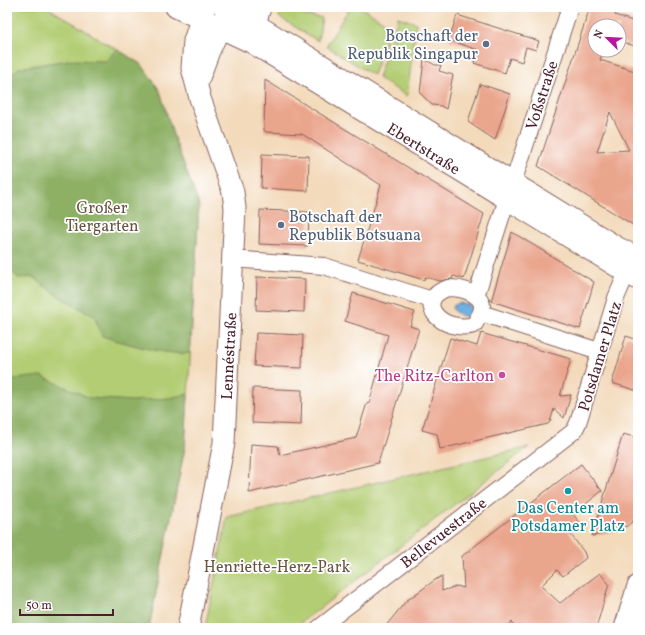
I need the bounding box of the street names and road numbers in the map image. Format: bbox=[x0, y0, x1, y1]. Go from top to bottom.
street label: Voßstraße bbox=[521, 58, 564, 133]
street label: Ebertstraße bbox=[382, 118, 464, 181]
street label: Potsdamer Platz bbox=[574, 299, 628, 414]
street label: Lennéstraße bbox=[217, 312, 243, 400]
street label: Bellevuestraße bbox=[397, 493, 492, 574]

